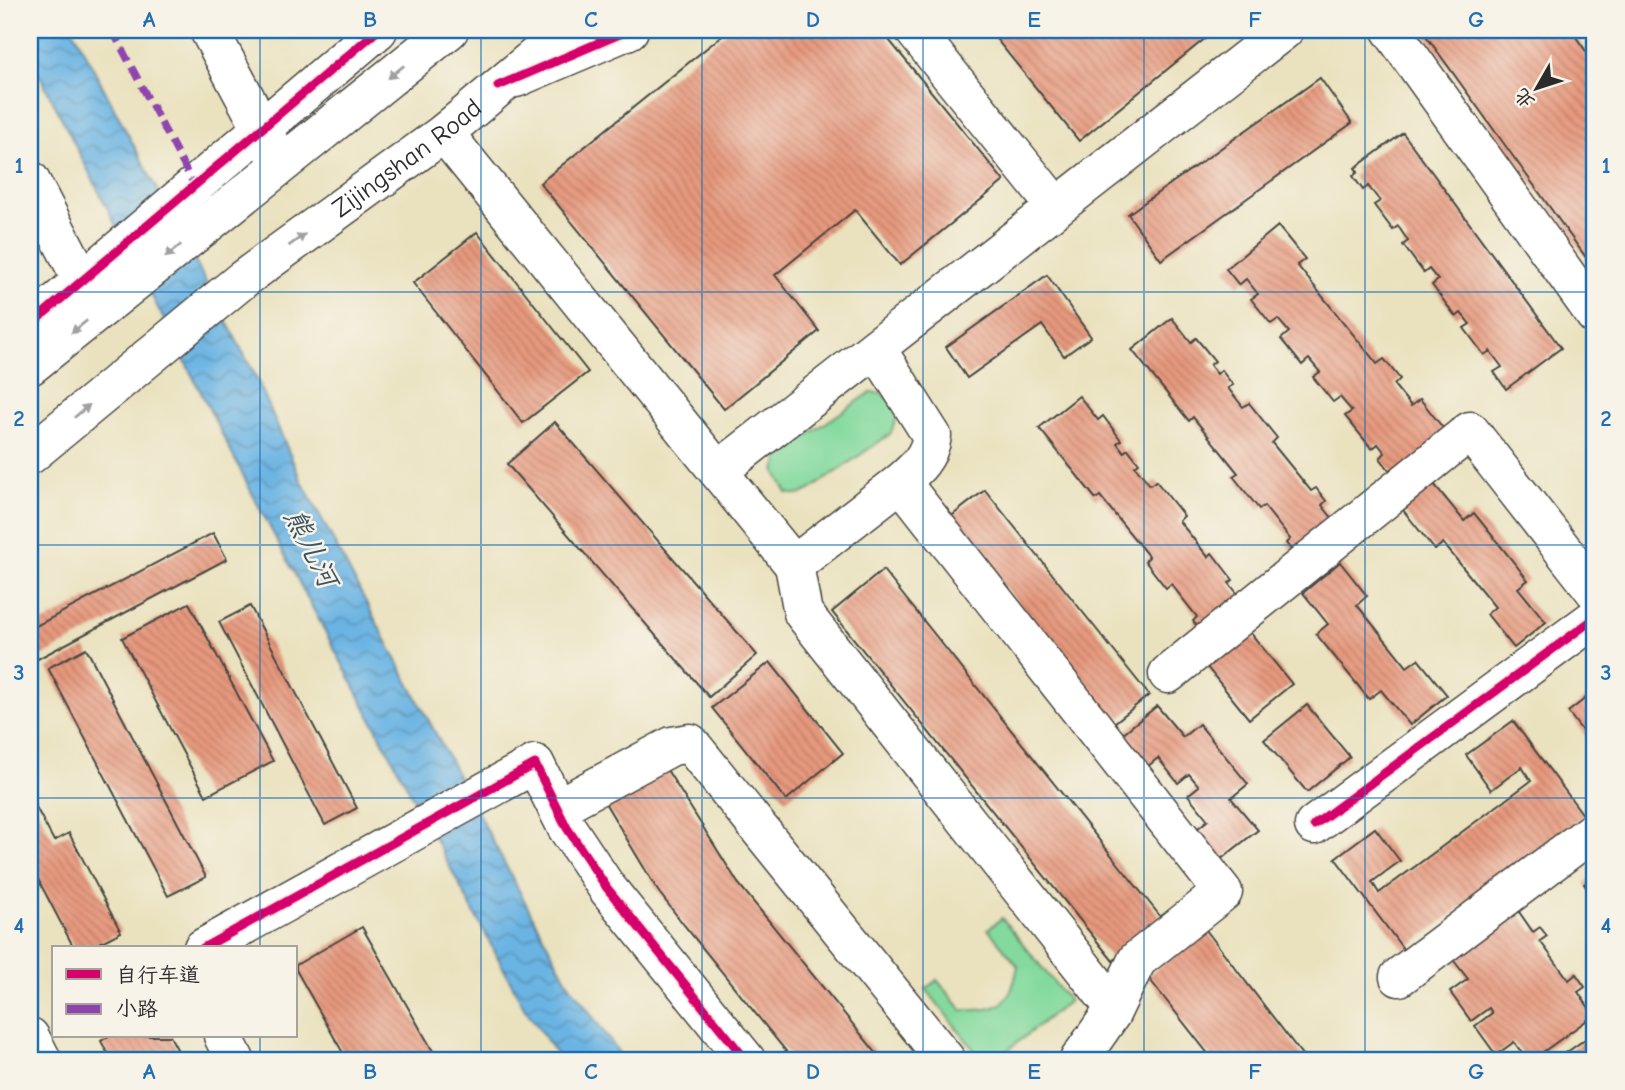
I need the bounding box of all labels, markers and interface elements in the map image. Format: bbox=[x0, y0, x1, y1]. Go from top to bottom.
text: A bbox=[143, 6, 156, 33]
text: B bbox=[363, 6, 377, 33]
text: C bbox=[584, 6, 598, 33]
text: D bbox=[806, 6, 820, 33]
text: E bbox=[1027, 6, 1041, 33]
text: F bbox=[1248, 6, 1262, 33]
text: G bbox=[1468, 6, 1484, 33]
north arrow bbox=[1502, 52, 1572, 122]
one-way arrow bbox=[388, 65, 406, 80]
text: 北 bbox=[1510, 84, 1539, 112]
street label: Zijingshan Road bbox=[327, 93, 488, 224]
text: 1 bbox=[14, 152, 24, 179]
text: 1 bbox=[1601, 152, 1611, 179]
one-way arrow bbox=[288, 233, 306, 247]
one-way arrow bbox=[164, 243, 181, 258]
one-way arrow bbox=[71, 319, 89, 334]
one-way arrow bbox=[74, 404, 91, 419]
text: 2 bbox=[13, 405, 25, 432]
text: 2 bbox=[1600, 405, 1612, 432]
water label: 熊儿河 bbox=[278, 503, 346, 596]
text: 3 bbox=[13, 659, 25, 686]
text: 3 bbox=[1600, 659, 1612, 686]
text: 4 bbox=[14, 912, 25, 939]
text: 4 bbox=[1601, 912, 1612, 939]
legend bbox=[52, 946, 298, 1038]
text: 自行车道 bbox=[116, 963, 200, 987]
text: 小路 bbox=[116, 997, 158, 1021]
text: A bbox=[143, 1058, 156, 1085]
text: B bbox=[363, 1058, 377, 1085]
text: C bbox=[584, 1058, 598, 1085]
text: D bbox=[806, 1058, 820, 1085]
text: E bbox=[1027, 1058, 1041, 1085]
text: F bbox=[1248, 1058, 1262, 1085]
text: G bbox=[1468, 1058, 1484, 1085]

